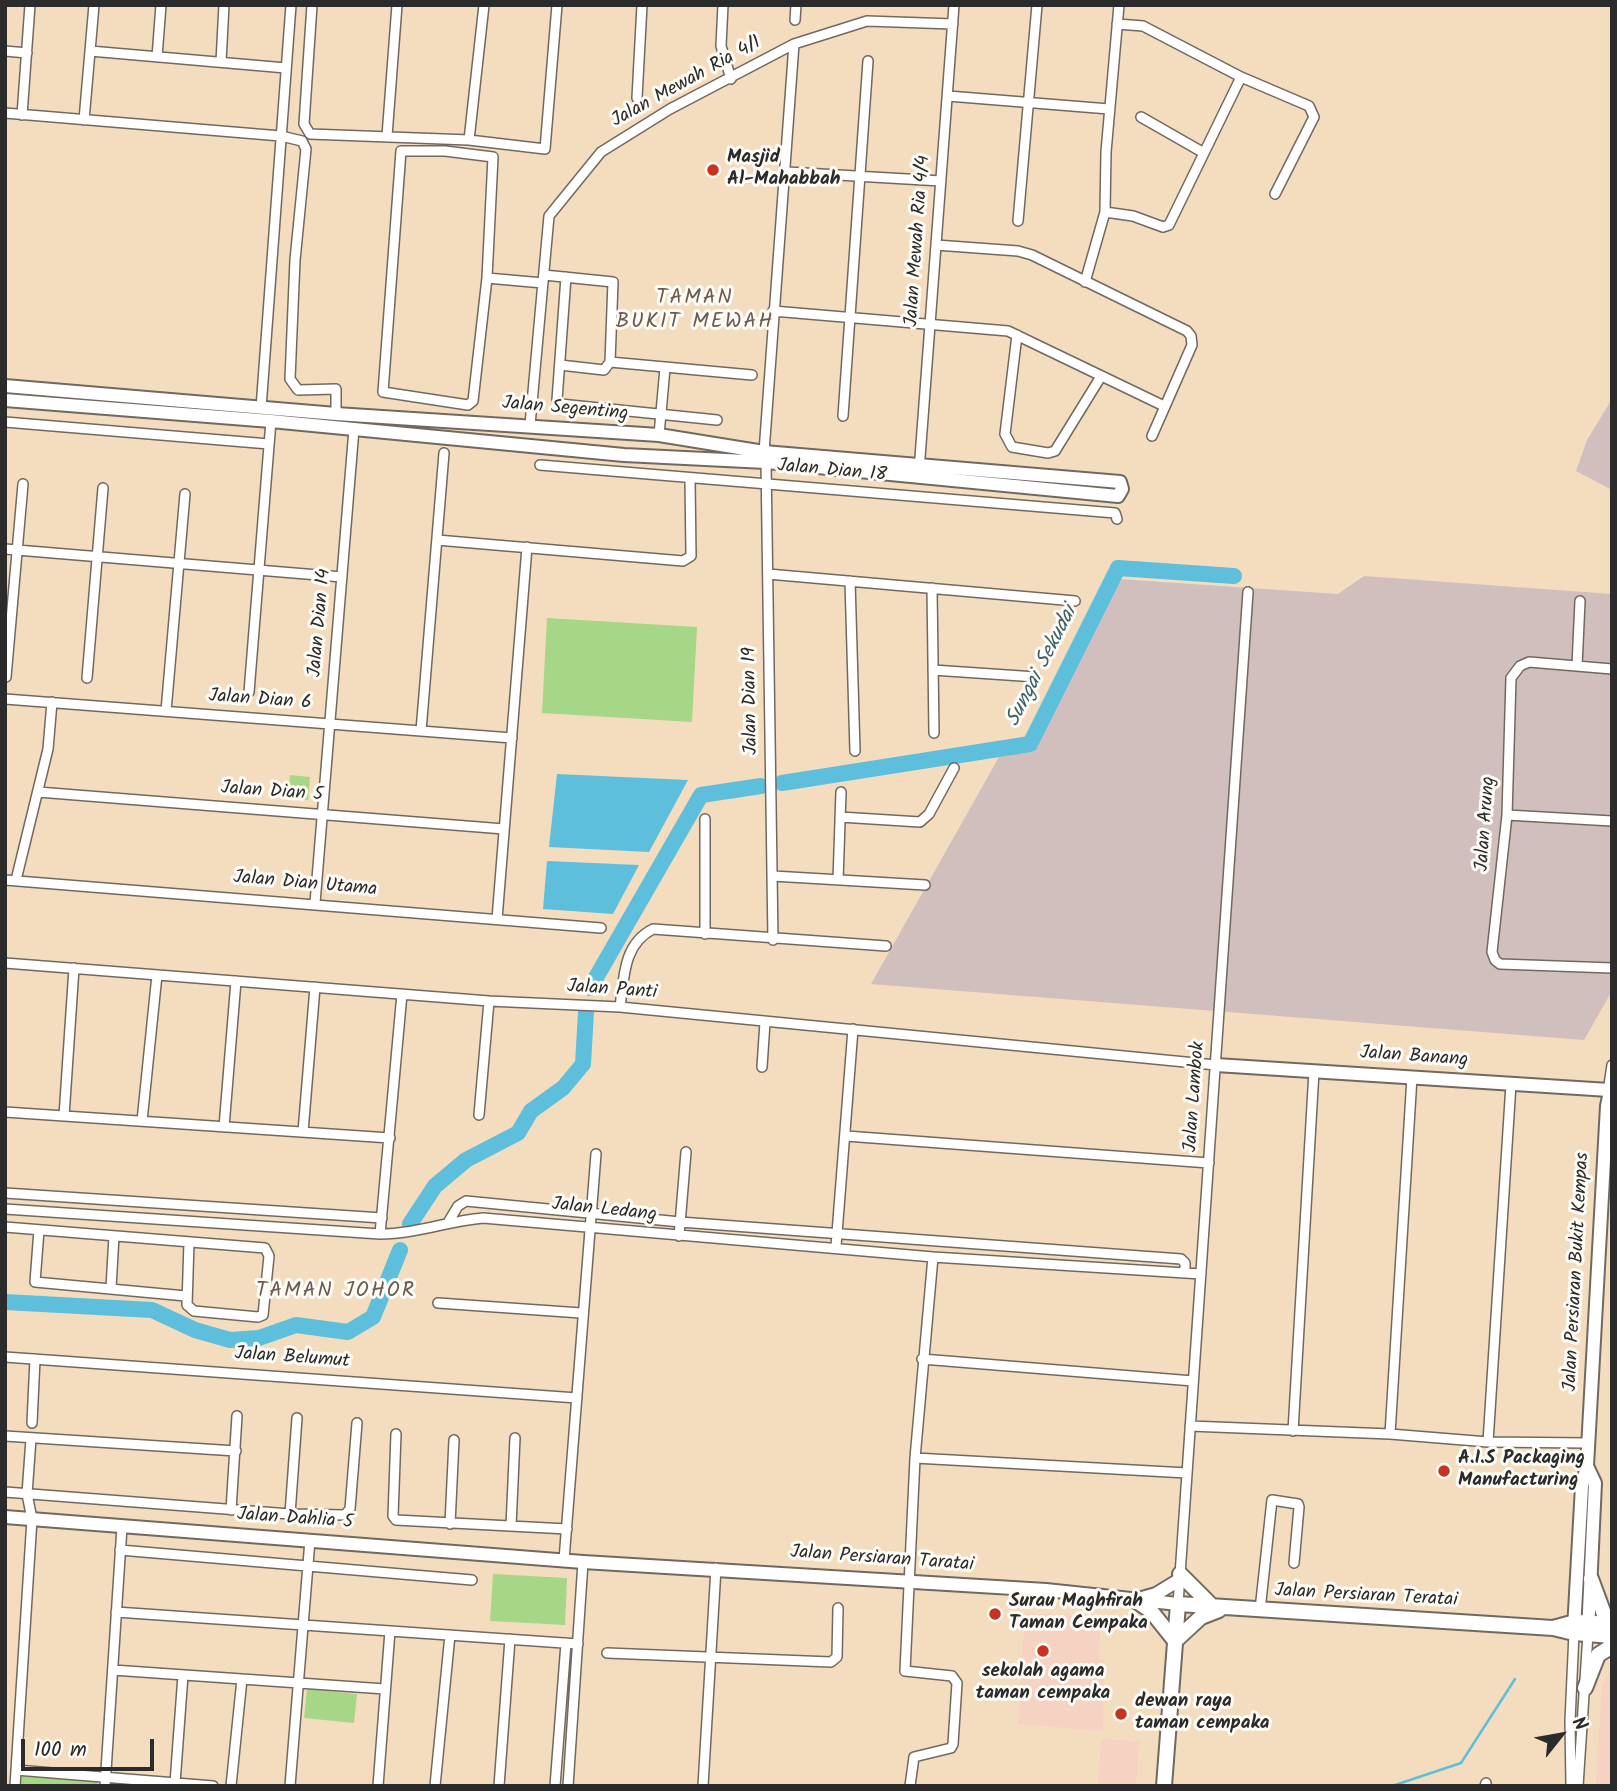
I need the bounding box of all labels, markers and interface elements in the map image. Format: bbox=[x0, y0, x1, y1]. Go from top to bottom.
street label: Jalan Mewah Ria 4/1 bbox=[608, 32, 766, 134]
place label: Masjid Al-Mahabbah bbox=[727, 148, 840, 192]
street label: Jalan Mewah Ria 4/4 bbox=[902, 154, 936, 328]
marker: Masjid Al-Mahabbah bbox=[705, 162, 721, 178]
district label: TAMAN BUKIT MEWAH bbox=[617, 286, 773, 336]
street label: Jalan Segenting bbox=[501, 393, 629, 427]
street label: Jalan Dian 18 bbox=[776, 456, 888, 488]
street label: Jalan Dian 14 bbox=[305, 568, 337, 678]
water label: Sungai Sekudai bbox=[1002, 603, 1084, 731]
street label: Jalan Dian 19 bbox=[740, 647, 764, 755]
street label: Jalan Dian 6 bbox=[208, 686, 312, 716]
street label: Jalan Arung bbox=[1472, 776, 1502, 872]
street label: Jalan Dian 5 bbox=[220, 778, 324, 808]
street label: Jalan Dian Utama bbox=[232, 867, 378, 903]
street label: Jalan Panti bbox=[566, 976, 658, 1006]
street label: Jalan Lambok bbox=[1181, 1041, 1211, 1153]
street label: Jalan Banang bbox=[1359, 1043, 1469, 1073]
street label: Jalan Persiaran Bukit Kempas bbox=[1560, 1152, 1596, 1392]
street label: Jalan Ledang bbox=[550, 1194, 658, 1228]
district label: TAMAN JOHOR bbox=[257, 1279, 415, 1305]
street label: Jalan Belumut bbox=[234, 1344, 350, 1374]
place label: A.I.S Packaging Manufacturing bbox=[1458, 1449, 1585, 1493]
marker: A.I.S Packaging Manufacturing bbox=[1436, 1463, 1452, 1479]
street label: Jalan Dahlia 5 bbox=[236, 1505, 354, 1535]
street label: Jalan Persiaran Taratai bbox=[790, 1542, 974, 1578]
street label: Jalan Persiaran Teratai bbox=[1274, 1581, 1458, 1613]
place label: Surau Maghfirah Taman Cempaka bbox=[1009, 1592, 1148, 1636]
marker: Surau Maghfirah Taman Cempaka bbox=[987, 1606, 1003, 1622]
marker: sekolah agama taman cempaka bbox=[1035, 1643, 1051, 1659]
place label: sekolah agama taman cempaka bbox=[976, 1662, 1110, 1706]
place label: dewan raya taman cempaka bbox=[1135, 1692, 1269, 1736]
north arrow bbox=[1526, 1700, 1596, 1770]
marker: dewan raya taman cempaka bbox=[1113, 1706, 1129, 1722]
text: N bbox=[1563, 1711, 1595, 1737]
scale bar bbox=[24, 1724, 158, 1768]
text: 100 m bbox=[34, 1734, 87, 1767]

